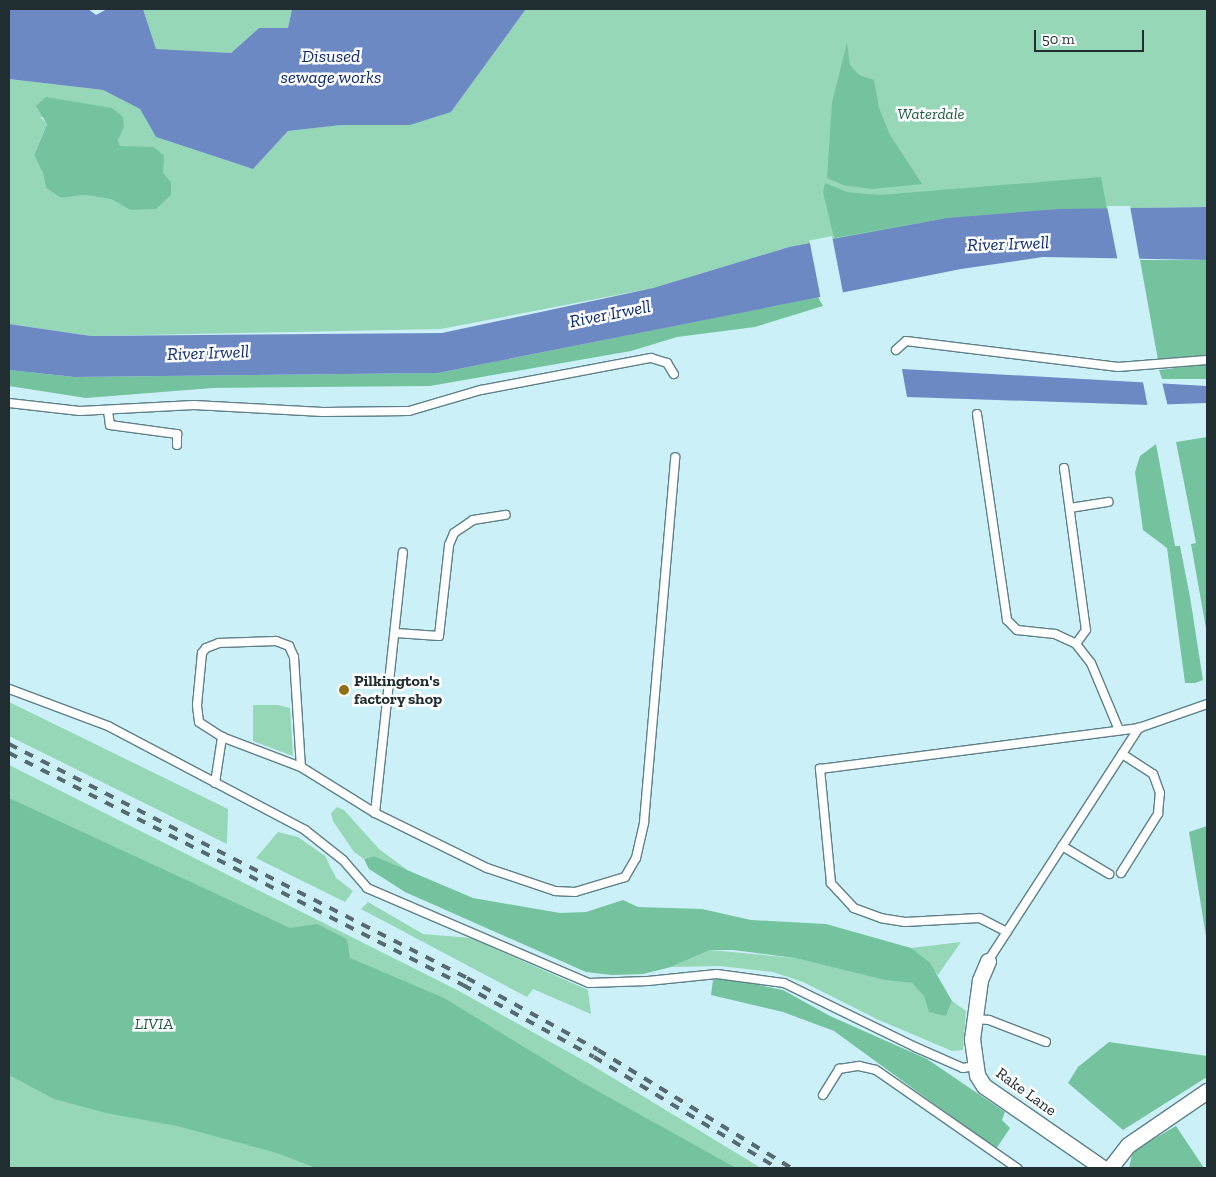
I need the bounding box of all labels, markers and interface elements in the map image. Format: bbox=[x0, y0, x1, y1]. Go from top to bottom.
scale bar bbox=[1036, 20, 1146, 52]
text: 50 m bbox=[1042, 30, 1075, 48]
water label: Disused sewage works bbox=[280, 46, 382, 88]
park label: Waterdale bbox=[898, 104, 964, 124]
water label: River Irwell bbox=[966, 232, 1050, 256]
water label: River Irwell bbox=[568, 296, 652, 332]
water label: River Irwell bbox=[166, 341, 250, 365]
place label: Pilkington's factory shop bbox=[354, 671, 443, 709]
marker: Pilkington's factory shop bbox=[338, 684, 350, 696]
park label: LIVIA bbox=[135, 1014, 173, 1034]
street label: Rake Lane bbox=[992, 1064, 1060, 1120]

